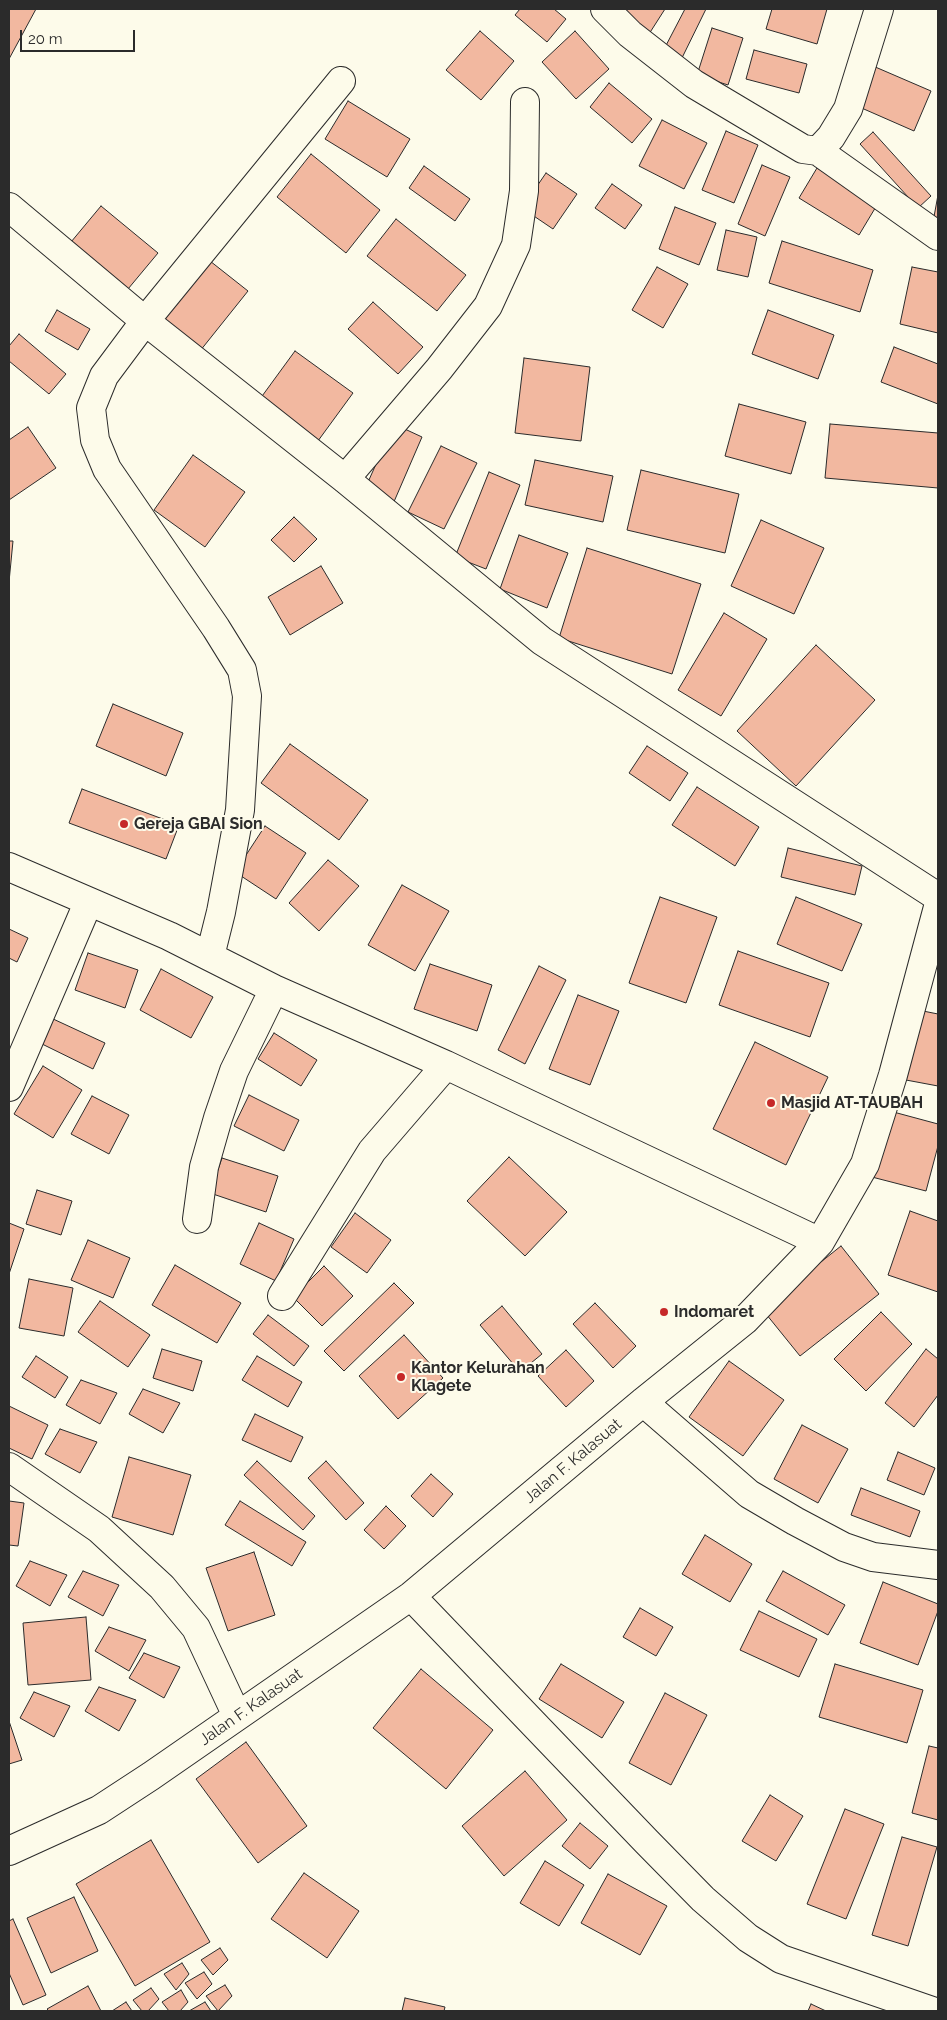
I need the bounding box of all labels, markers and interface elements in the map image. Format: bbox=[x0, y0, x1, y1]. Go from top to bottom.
scale bar bbox=[22, 20, 138, 52]
text: 20 m bbox=[28, 30, 63, 48]
place label: Gereja GBAI Sion bbox=[134, 814, 263, 834]
marker: Gereja GBAI Sion bbox=[118, 818, 130, 830]
place label: Masjid AT-TAUBAH bbox=[781, 1093, 923, 1113]
marker: Masjid AT-TAUBAH bbox=[765, 1097, 777, 1109]
place label: Indomaret bbox=[674, 1302, 754, 1322]
marker: Indomaret bbox=[658, 1306, 670, 1318]
place label: Kantor Kelurahan Klagete bbox=[411, 1358, 545, 1396]
marker: Kantor Kelurahan Klagete bbox=[395, 1371, 407, 1383]
street label: Jalan F. Kalasuat bbox=[520, 1415, 626, 1507]
street label: Jalan F. Kalasuat bbox=[196, 1664, 306, 1750]

